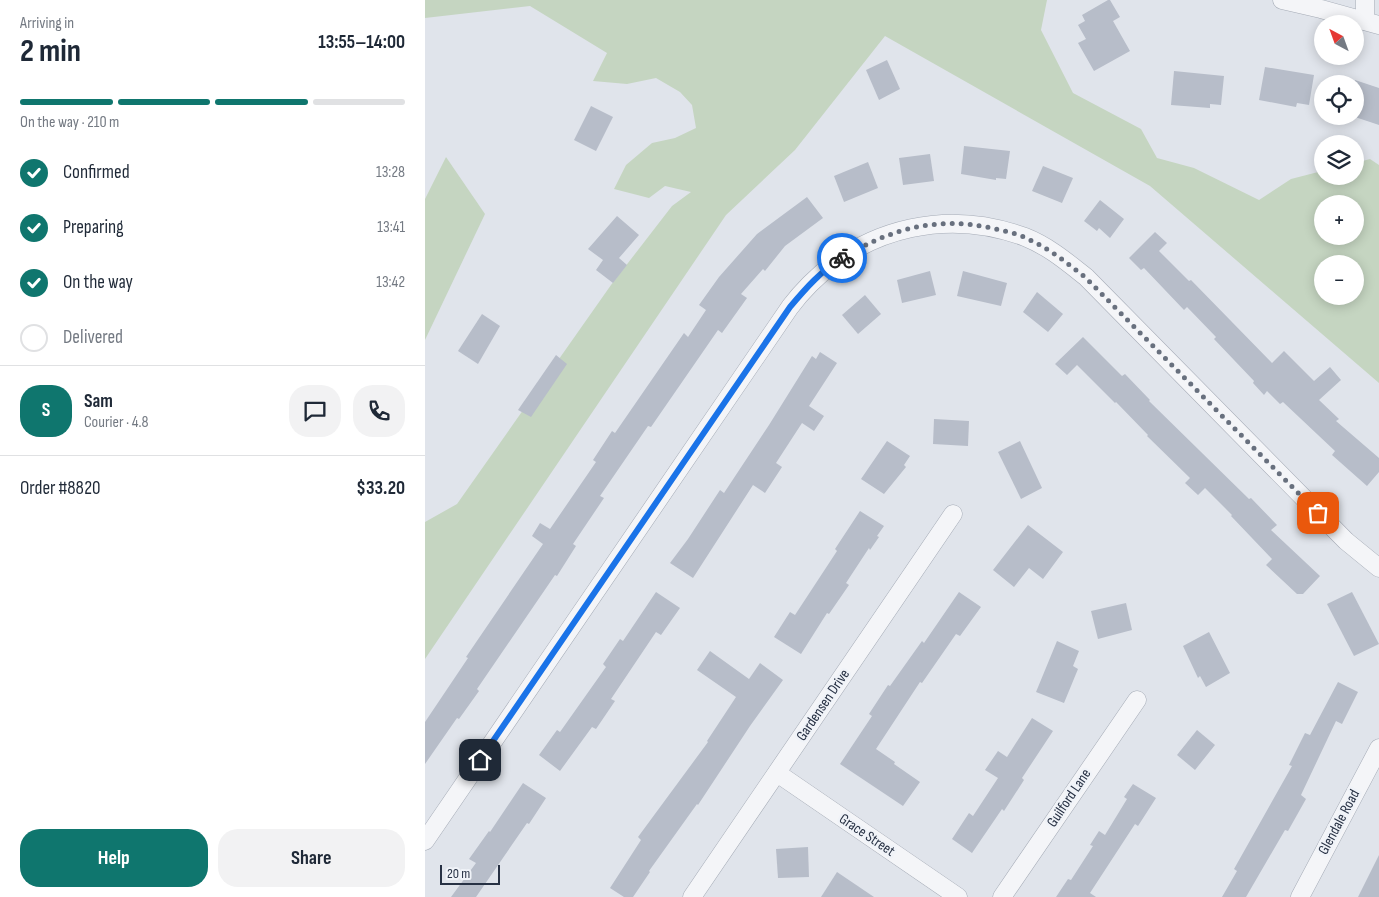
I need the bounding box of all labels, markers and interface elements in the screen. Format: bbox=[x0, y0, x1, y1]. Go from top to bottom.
text: Arriving in bbox=[20, 14, 74, 33]
north arrow bbox=[1314, 15, 1364, 65]
map controls bbox=[1314, 15, 1364, 305]
text: 13:55–14:00 bbox=[318, 31, 405, 54]
text: 2 min bbox=[20, 32, 81, 71]
button: locate bbox=[1314, 75, 1364, 125]
text: On the way · 210 m bbox=[20, 113, 119, 132]
button: layers bbox=[1314, 135, 1364, 185]
icon: check bbox=[20, 159, 48, 187]
text: Confirmed bbox=[63, 161, 130, 184]
text: 13:28 bbox=[376, 163, 405, 182]
button: + bbox=[1314, 195, 1364, 245]
icon: check bbox=[20, 214, 48, 242]
text: Preparing bbox=[63, 216, 124, 239]
text: 13:41 bbox=[377, 218, 405, 237]
courier bbox=[817, 233, 867, 283]
icon: bike bbox=[828, 244, 856, 272]
button: − bbox=[1314, 255, 1364, 305]
icon: check bbox=[20, 269, 48, 297]
text: On the way bbox=[63, 271, 133, 294]
text: 13:42 bbox=[376, 273, 405, 292]
text: Delivered bbox=[63, 326, 123, 349]
button: chat bbox=[289, 385, 341, 437]
button: phone bbox=[353, 385, 405, 437]
text: Sam bbox=[84, 390, 113, 413]
text: S bbox=[42, 399, 50, 422]
text: Courier · 4.8 bbox=[84, 413, 148, 432]
text: Order #8820 bbox=[20, 477, 100, 500]
text: $33.20 bbox=[356, 477, 405, 500]
pin bbox=[1297, 492, 1339, 534]
icon: bag bbox=[1304, 499, 1332, 527]
street label: Gardensen Drive bbox=[792, 666, 854, 744]
pin bbox=[459, 739, 501, 781]
icon: home bbox=[466, 746, 494, 774]
street label: Guilford Lane bbox=[1043, 765, 1095, 831]
street label: Glendale Road bbox=[1314, 786, 1364, 858]
street label: Grace Street bbox=[835, 809, 899, 861]
button: Help bbox=[20, 829, 208, 887]
button: Share bbox=[218, 829, 405, 887]
scale bar bbox=[440, 862, 500, 885]
text: 20 m bbox=[447, 865, 470, 882]

